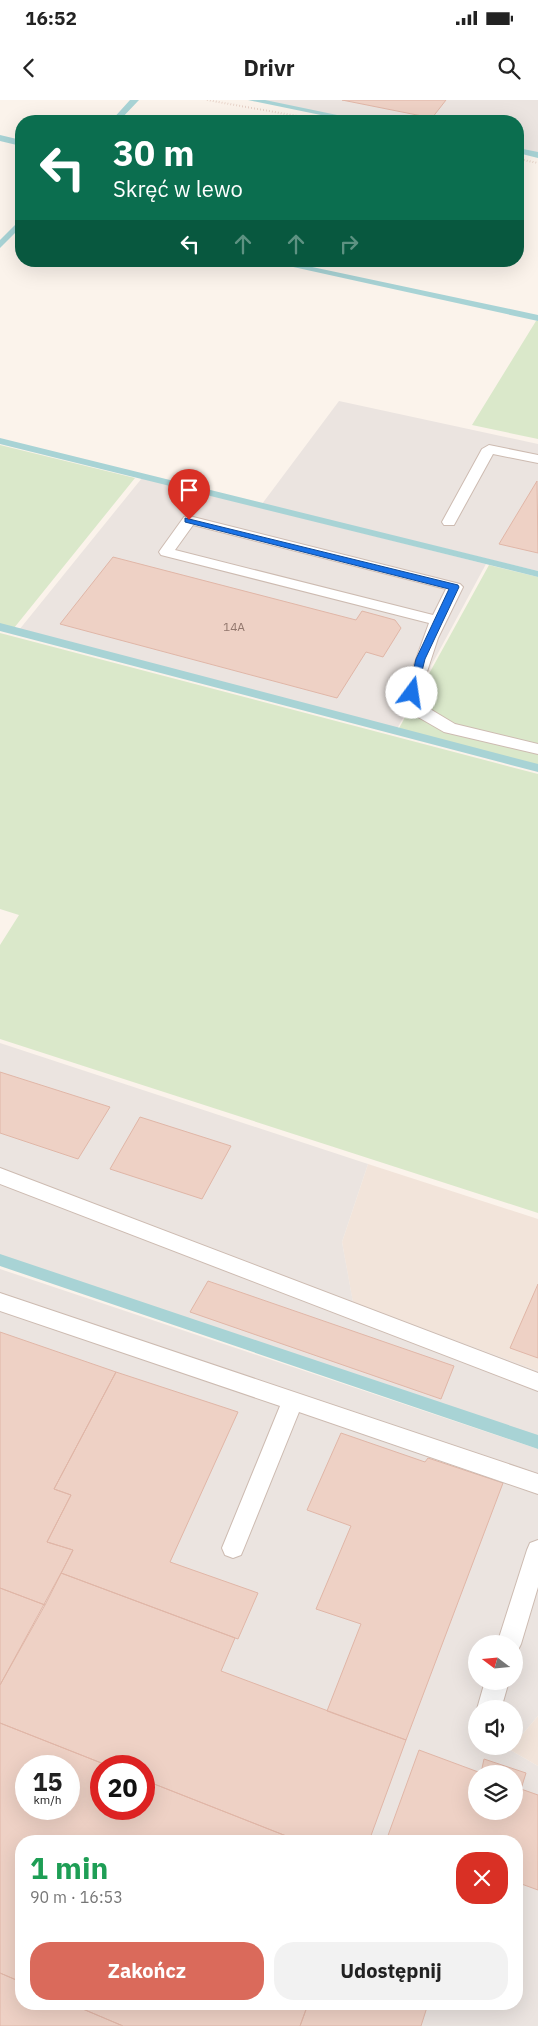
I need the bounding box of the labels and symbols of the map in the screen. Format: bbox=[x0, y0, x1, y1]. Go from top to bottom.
pin bbox=[168, 469, 210, 520]
house number: 14A bbox=[223, 619, 245, 634]
position arrow bbox=[385, 666, 437, 718]
north arrow bbox=[468, 1635, 522, 1690]
speed limit sign: 20 bbox=[90, 1755, 155, 1820]

